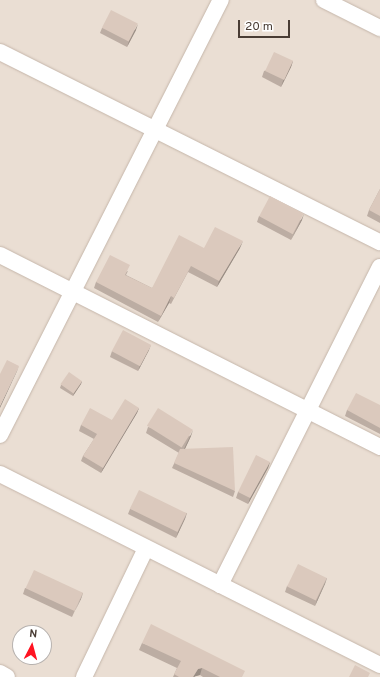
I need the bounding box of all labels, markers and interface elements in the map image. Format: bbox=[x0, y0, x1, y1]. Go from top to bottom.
scale bar bbox=[240, 12, 292, 38]
text: 20 m bbox=[245, 19, 273, 35]
north arrow bbox=[12, 625, 52, 665]
text: N bbox=[28, 627, 38, 641]

